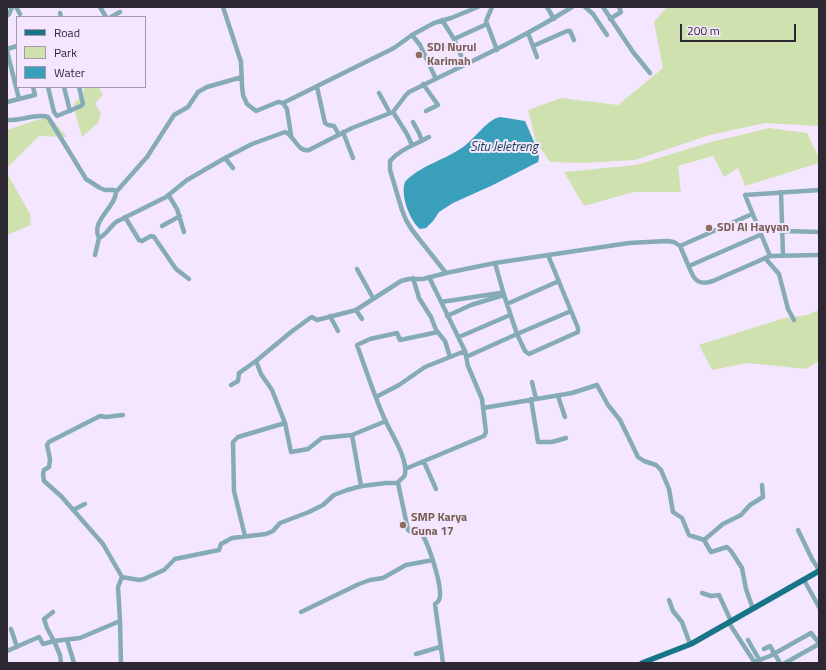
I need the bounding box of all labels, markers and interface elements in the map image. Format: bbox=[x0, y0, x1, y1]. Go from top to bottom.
legend bbox=[16, 16, 146, 88]
scale bar bbox=[682, 16, 798, 42]
text: 200 m bbox=[687, 21, 720, 40]
text: Road bbox=[54, 23, 80, 42]
place label: SDI Nurul Karimah bbox=[427, 41, 477, 69]
text: Park bbox=[54, 43, 77, 62]
marker: SDI Nurul Karimah bbox=[414, 50, 424, 60]
text: Water bbox=[54, 63, 85, 82]
water label: Situ Jeletreng bbox=[470, 140, 538, 156]
place label: SDI Al Hayyan bbox=[717, 221, 789, 235]
marker: SDI Al Hayyan bbox=[704, 223, 714, 233]
place label: SMP Karya Guna 17 bbox=[411, 511, 467, 539]
marker: SMP Karya Guna 17 bbox=[398, 520, 408, 530]

